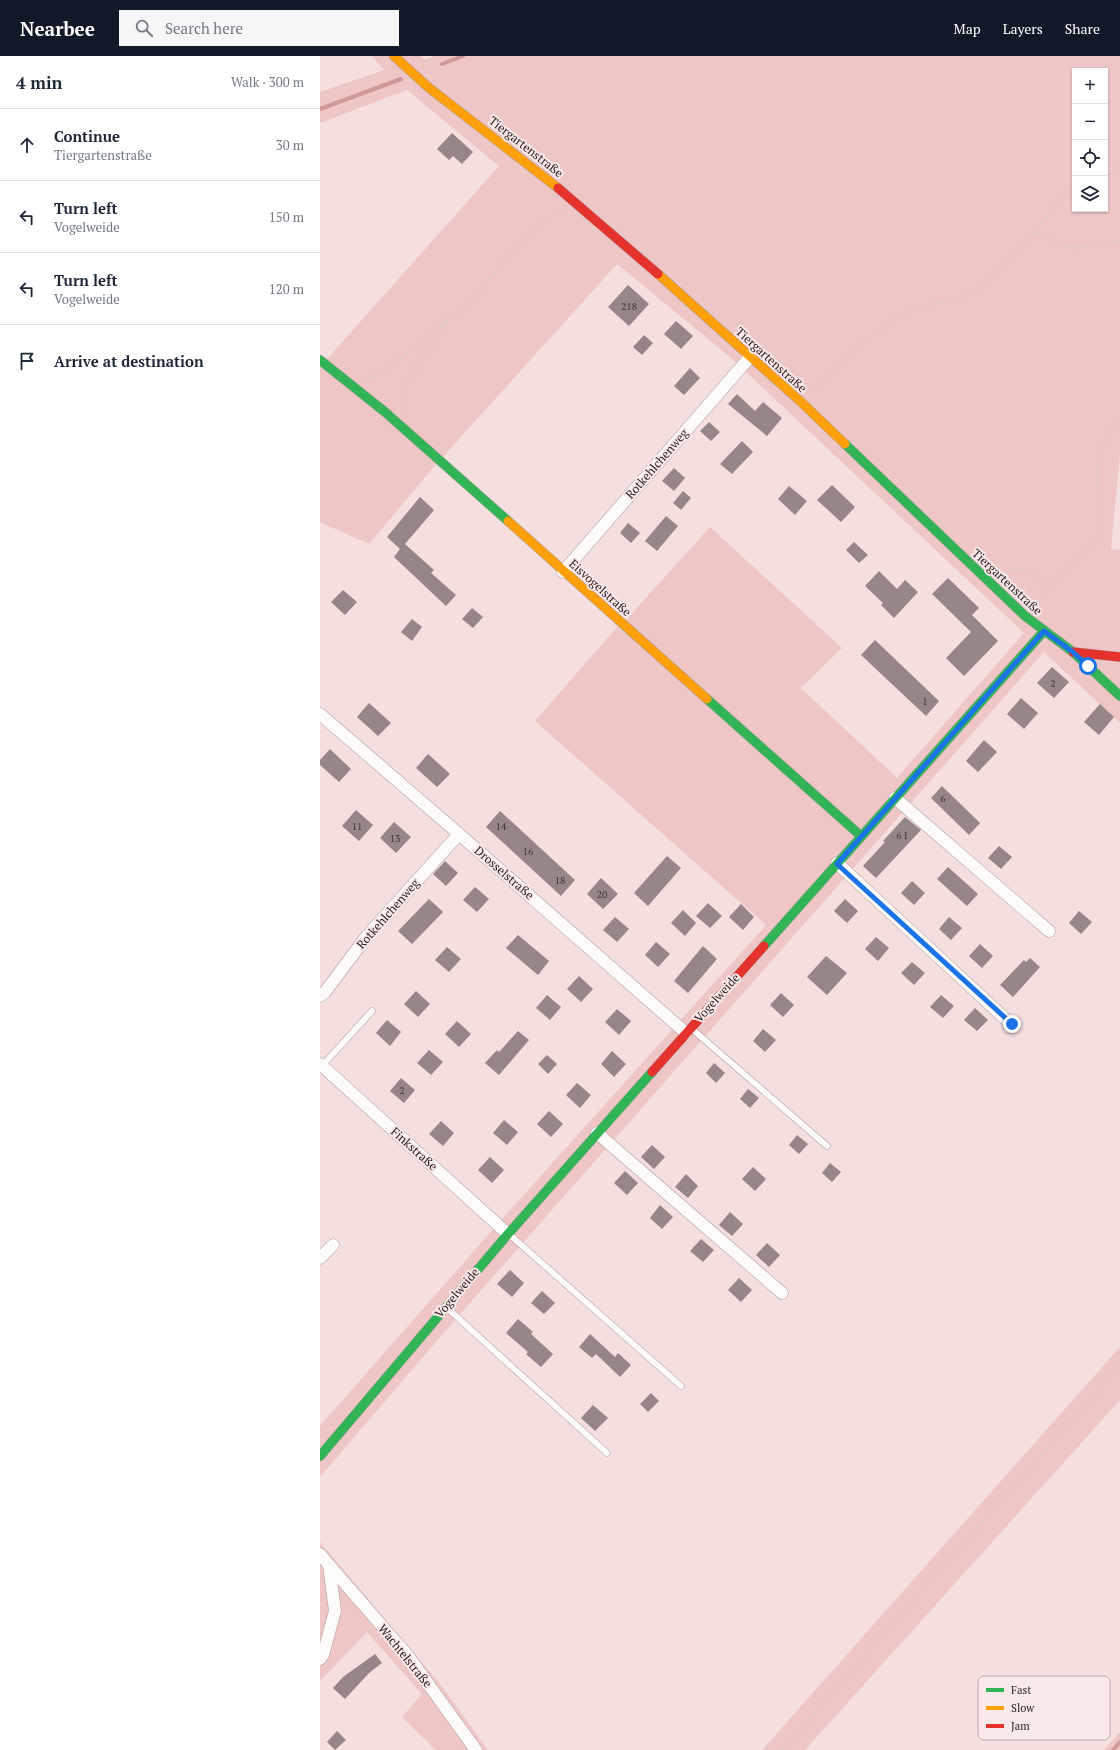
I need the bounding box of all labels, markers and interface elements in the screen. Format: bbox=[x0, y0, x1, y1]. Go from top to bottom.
search box bbox=[119, 10, 399, 46]
text: Nearbee bbox=[20, 16, 95, 41]
icon: search bbox=[133, 17, 155, 39]
text: Search here bbox=[165, 18, 243, 38]
text: Map bbox=[954, 19, 981, 38]
text: Layers bbox=[1003, 19, 1043, 38]
text: Share bbox=[1065, 19, 1100, 38]
map controls bbox=[1072, 68, 1108, 212]
button: + bbox=[1072, 68, 1108, 104]
text: 4 min bbox=[16, 71, 63, 94]
text: Walk · 300 m bbox=[231, 73, 304, 91]
button: − bbox=[1072, 104, 1108, 140]
street label: Tiergartenstraße bbox=[486, 113, 567, 180]
text: Continue bbox=[54, 126, 120, 146]
icon: ahead bbox=[16, 134, 38, 156]
text: 30 m bbox=[276, 136, 304, 154]
button: locate bbox=[1072, 140, 1108, 176]
text: Tiergartenstraße bbox=[54, 146, 152, 164]
button: layers bbox=[1072, 176, 1108, 212]
text: Turn left bbox=[54, 198, 118, 218]
icon: left bbox=[16, 206, 38, 228]
text: 150 m bbox=[269, 208, 304, 226]
text: Vogelweide bbox=[54, 218, 120, 236]
text: Turn left bbox=[54, 270, 118, 290]
icon: left bbox=[16, 278, 38, 300]
text: 120 m bbox=[269, 280, 304, 298]
text: Vogelweide bbox=[54, 290, 120, 308]
house number: 218 bbox=[621, 300, 637, 313]
street label: Tiergartenstraße bbox=[733, 324, 810, 395]
icon: arrive bbox=[16, 350, 38, 372]
text: Arrive at destination bbox=[54, 351, 204, 371]
street label: Rotkehlchenweg bbox=[622, 425, 692, 502]
street label: Tiergartenstraße bbox=[969, 545, 1045, 618]
street label: Eisvogelstraße bbox=[566, 556, 634, 619]
route start bbox=[1079, 657, 1097, 675]
house number: 2 bbox=[1050, 677, 1056, 690]
house number: 1 bbox=[922, 695, 928, 708]
house number: 6 bbox=[940, 792, 946, 805]
house number: 11 bbox=[352, 820, 362, 833]
house number: 14 bbox=[496, 820, 507, 833]
house number: 6 I bbox=[896, 829, 908, 842]
house number: 13 bbox=[390, 832, 400, 845]
street label: Drosselstraße bbox=[472, 843, 537, 902]
house number: 16 bbox=[523, 845, 534, 858]
house number: 18 bbox=[555, 874, 565, 887]
street label: Rotkehlchenweg bbox=[353, 875, 423, 952]
house number: 20 bbox=[597, 888, 607, 901]
street label: Vogelweide bbox=[691, 970, 742, 1025]
route end bbox=[1003, 1015, 1021, 1033]
house number: 2 bbox=[399, 1084, 405, 1097]
street label: Finkstraße bbox=[388, 1124, 441, 1173]
street label: Vogelweide bbox=[431, 1265, 482, 1321]
street label: Wachtelstraße bbox=[375, 1621, 436, 1690]
legend bbox=[978, 1676, 1110, 1740]
text: Fast bbox=[1011, 1683, 1031, 1697]
text: Slow bbox=[1011, 1701, 1035, 1715]
text: Jam bbox=[1011, 1719, 1030, 1733]

